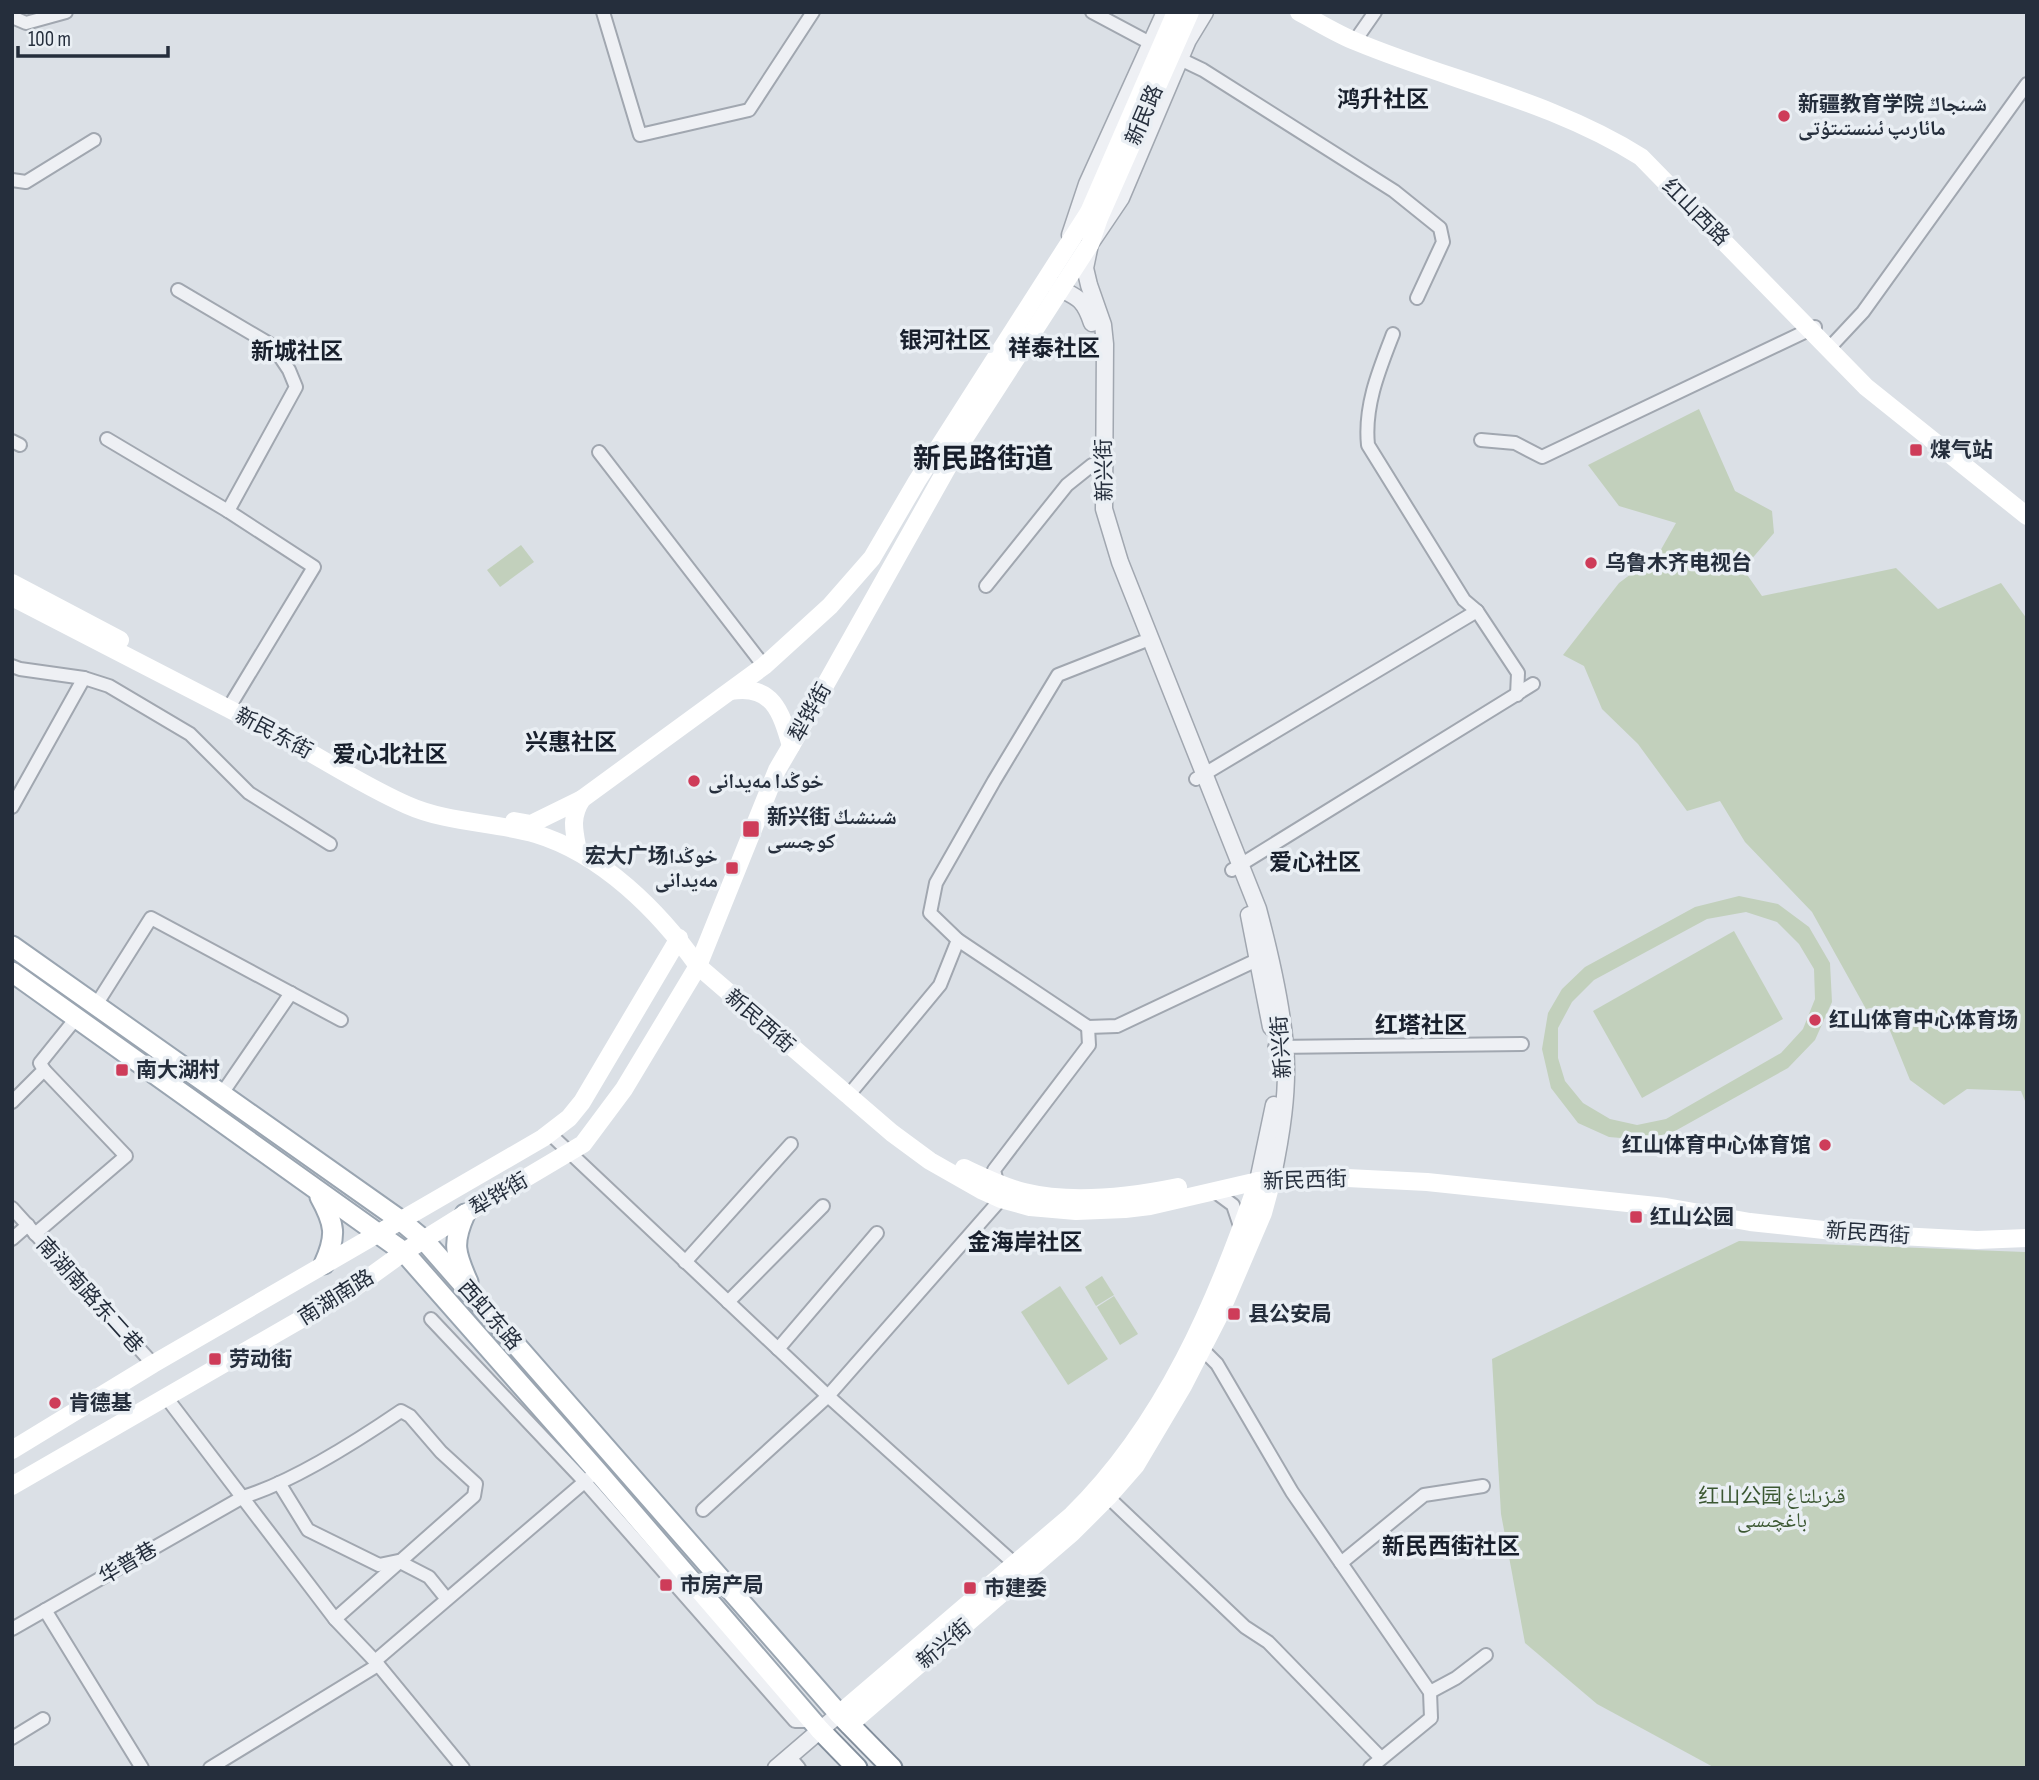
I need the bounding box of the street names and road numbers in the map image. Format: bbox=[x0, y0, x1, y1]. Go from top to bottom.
street label: 新民路 bbox=[1121, 81, 1168, 149]
street label: 红山西路 bbox=[1657, 174, 1734, 251]
street label: 新兴街 bbox=[1091, 438, 1118, 502]
street label: 犁铧街 bbox=[784, 679, 837, 746]
street label: 新民东街 bbox=[231, 703, 317, 764]
street label: 新民西街 bbox=[720, 984, 800, 1058]
street label: 新兴街 bbox=[1267, 1015, 1296, 1079]
street label: 新民西街 bbox=[1263, 1167, 1347, 1194]
street label: 犁铧街 bbox=[466, 1168, 533, 1221]
street label: 新民西街 bbox=[1825, 1218, 1911, 1249]
street label: 南湖南路东二巷 bbox=[31, 1232, 148, 1358]
street label: 南湖南路 bbox=[294, 1265, 379, 1330]
street label: 西虹东路 bbox=[453, 1275, 527, 1355]
street label: 华普巷 bbox=[95, 1537, 162, 1590]
street label: 新兴街 bbox=[912, 1615, 976, 1674]

